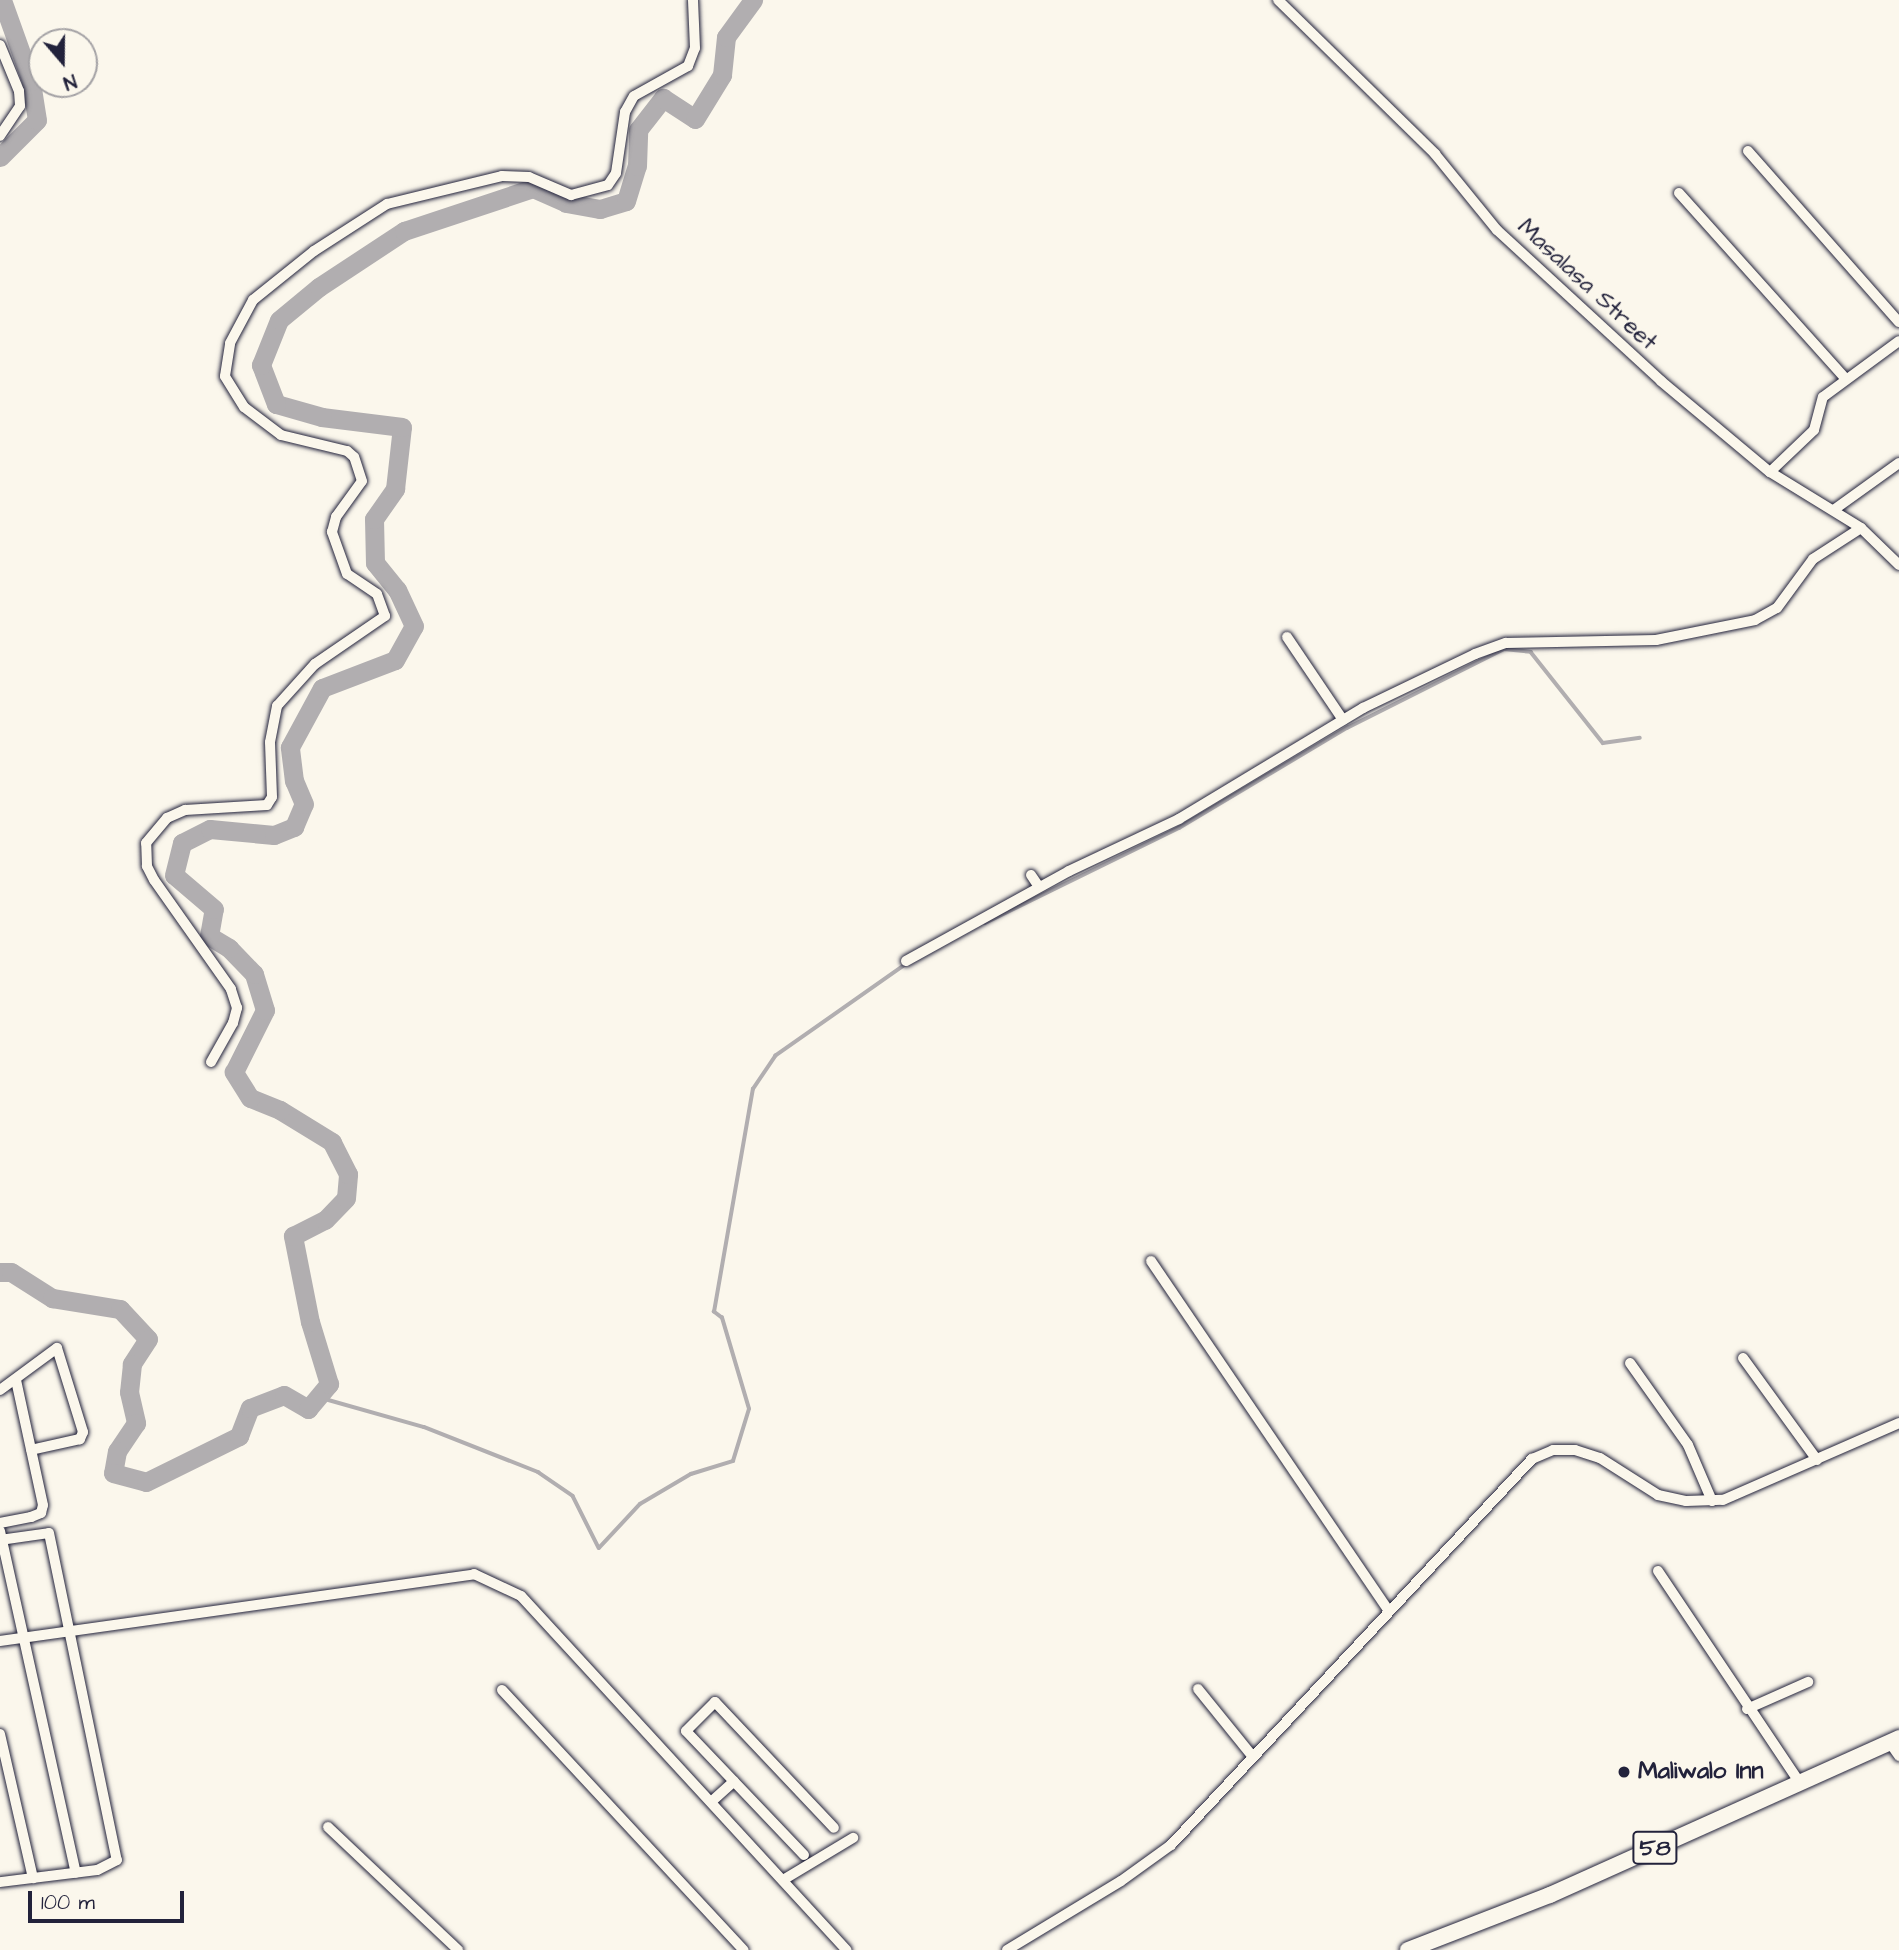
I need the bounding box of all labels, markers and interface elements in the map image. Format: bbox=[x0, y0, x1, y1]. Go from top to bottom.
north arrow bbox=[28, 28, 98, 98]
text: N bbox=[59, 67, 80, 96]
street label: Masalasa Street bbox=[1511, 213, 1663, 357]
place label: Maliwalo Inn bbox=[1638, 1758, 1764, 1786]
marker: Maliwalo Inn bbox=[1616, 1764, 1632, 1780]
road number: 58 bbox=[1632, 1828, 1678, 1868]
scale bar bbox=[32, 1876, 187, 1920]
text: 100 m bbox=[41, 1888, 95, 1917]

